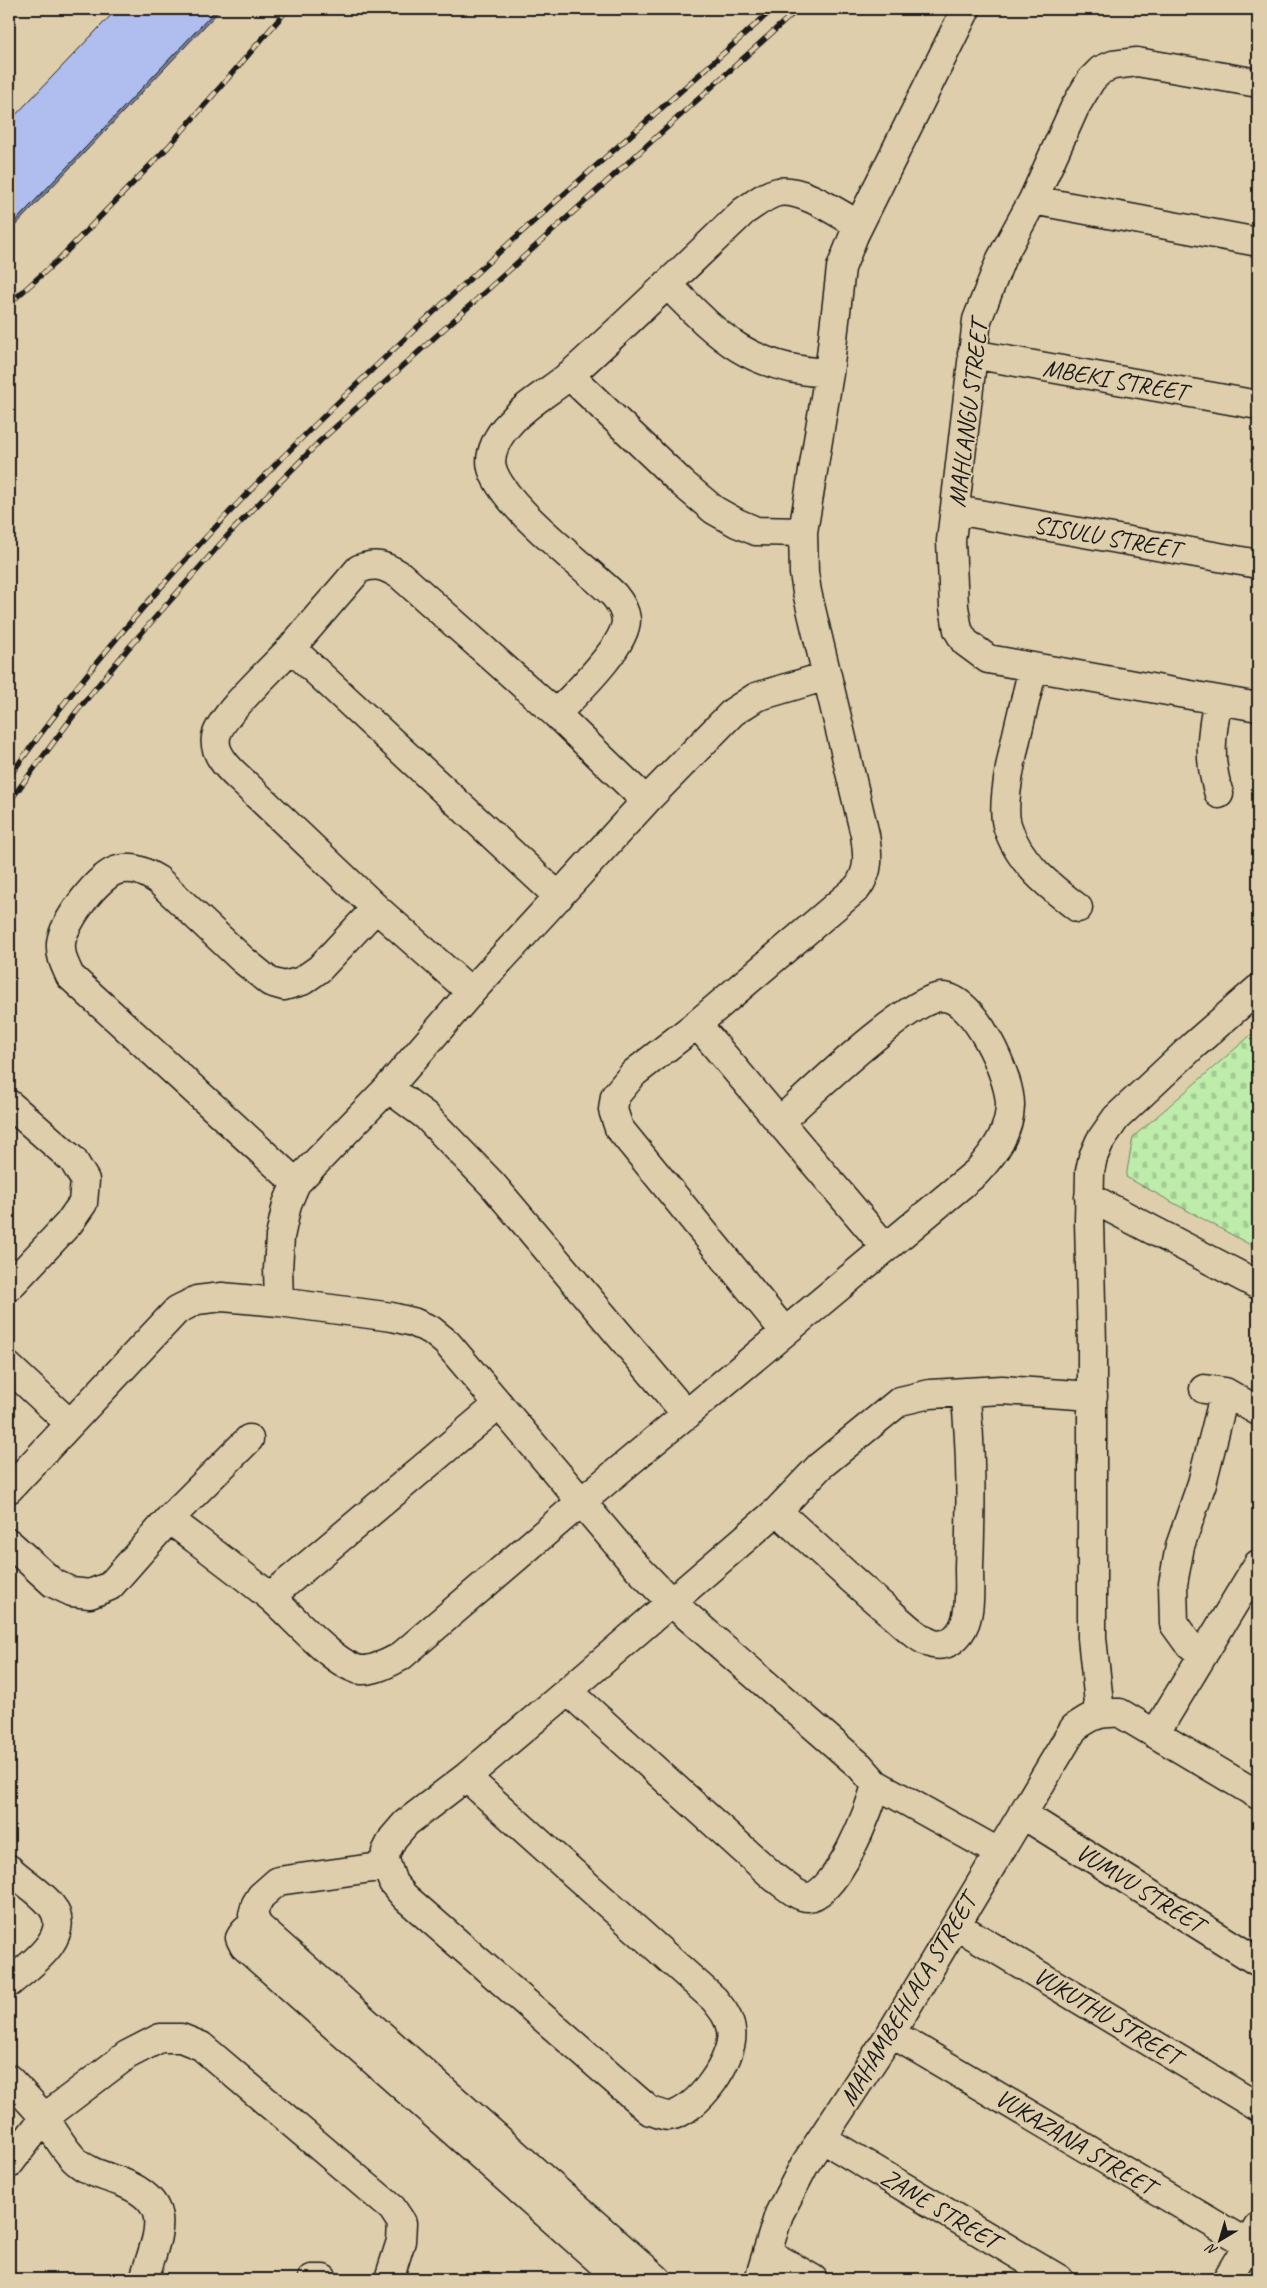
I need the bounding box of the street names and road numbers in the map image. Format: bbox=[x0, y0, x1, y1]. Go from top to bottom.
street label: MAHLANGU STREET bbox=[941, 313, 996, 509]
street label: MBEKI STREET bbox=[1041, 352, 1195, 409]
street label: SISULU STREET bbox=[1031, 508, 1188, 567]
street label: VUMVU STREET bbox=[1070, 1836, 1215, 1943]
street label: MAHAMBEHLALA STREET bbox=[832, 1883, 987, 2111]
street label: VUKUTHU STREET bbox=[1028, 1959, 1192, 2076]
street label: VUKAZANA STREET bbox=[989, 2082, 1166, 2206]
street label: ZANE STREET bbox=[875, 2161, 1011, 2260]

